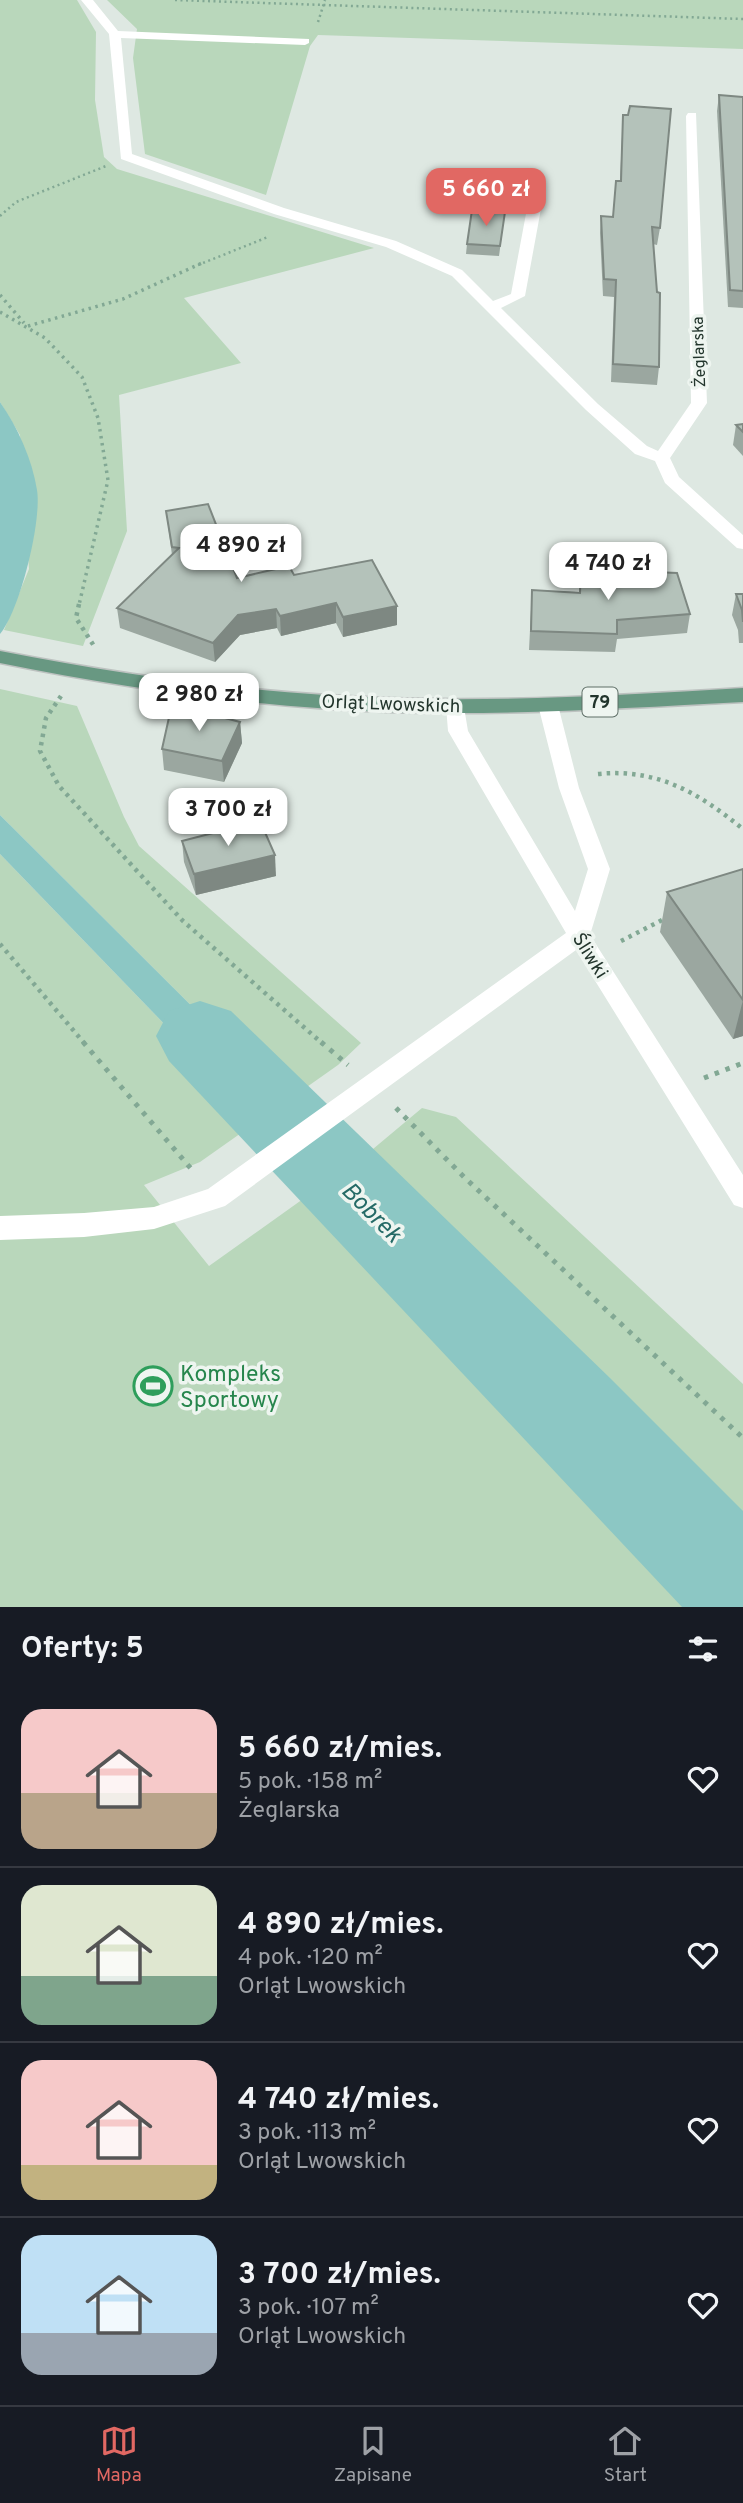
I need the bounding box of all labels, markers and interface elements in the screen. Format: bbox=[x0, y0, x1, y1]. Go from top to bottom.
pin: 5 660 zł bbox=[414, 168, 558, 228]
text: 5 660 zł bbox=[442, 176, 530, 205]
street label: Żeglarska bbox=[688, 316, 711, 388]
pin: 4 890 zł bbox=[169, 524, 313, 584]
text: 4 890 zł bbox=[196, 532, 286, 561]
pin: 4 740 zł bbox=[536, 542, 680, 602]
text: 4 740 zł bbox=[565, 550, 651, 579]
pin: 2 980 zł bbox=[127, 674, 271, 733]
text: 2 980 zł bbox=[155, 681, 243, 710]
road number: 79 bbox=[582, 688, 618, 716]
street label: Orląt Lwowskich bbox=[321, 691, 461, 719]
pin: 3 700 zł bbox=[156, 788, 300, 848]
text: 3 700 zł bbox=[184, 796, 272, 825]
street label: Śliwki bbox=[566, 928, 613, 983]
water label: Bobrek bbox=[334, 1177, 408, 1251]
place label: Kompleks Sportowy bbox=[180, 1361, 281, 1416]
sports icon: Kompleks Sportowy bbox=[132, 1365, 174, 1407]
icon: filters bbox=[684, 1630, 722, 1668]
text: Oferty: 5 bbox=[21, 1631, 144, 1668]
text: 5 660 zł/mies. bbox=[238, 1731, 442, 1768]
icon: home bbox=[77, 1737, 161, 1821]
icon: heart bbox=[684, 1760, 722, 1798]
text: 5 pok. · 158 m² bbox=[238, 1768, 382, 1797]
text: Żeglarska bbox=[238, 1797, 340, 1826]
text: 4 890 zł/mies. bbox=[238, 1907, 443, 1944]
icon: home bbox=[77, 1913, 161, 1997]
icon: heart bbox=[684, 1936, 722, 1974]
text: 4 pok. · 120 m² bbox=[238, 1944, 383, 1973]
text: Orląt Lwowskich bbox=[238, 1973, 406, 2002]
text: 4 740 zł/mies. bbox=[238, 2082, 439, 2119]
icon: home bbox=[77, 2088, 161, 2172]
icon: heart bbox=[684, 2111, 722, 2149]
text: 3 pok. · 113 m² bbox=[238, 2119, 376, 2148]
text: Orląt Lwowskich bbox=[238, 2148, 406, 2177]
text: 3 700 zł/mies. bbox=[238, 2257, 441, 2294]
icon: home bbox=[77, 2263, 161, 2347]
icon: heart bbox=[684, 2286, 722, 2324]
text: 3 pok. · 107 m² bbox=[238, 2294, 379, 2323]
text: Orląt Lwowskich bbox=[238, 2323, 406, 2352]
tab: Mapa bbox=[96, 2422, 142, 2488]
tab: Zapisane bbox=[334, 2422, 412, 2488]
tab: Start bbox=[604, 2422, 647, 2488]

